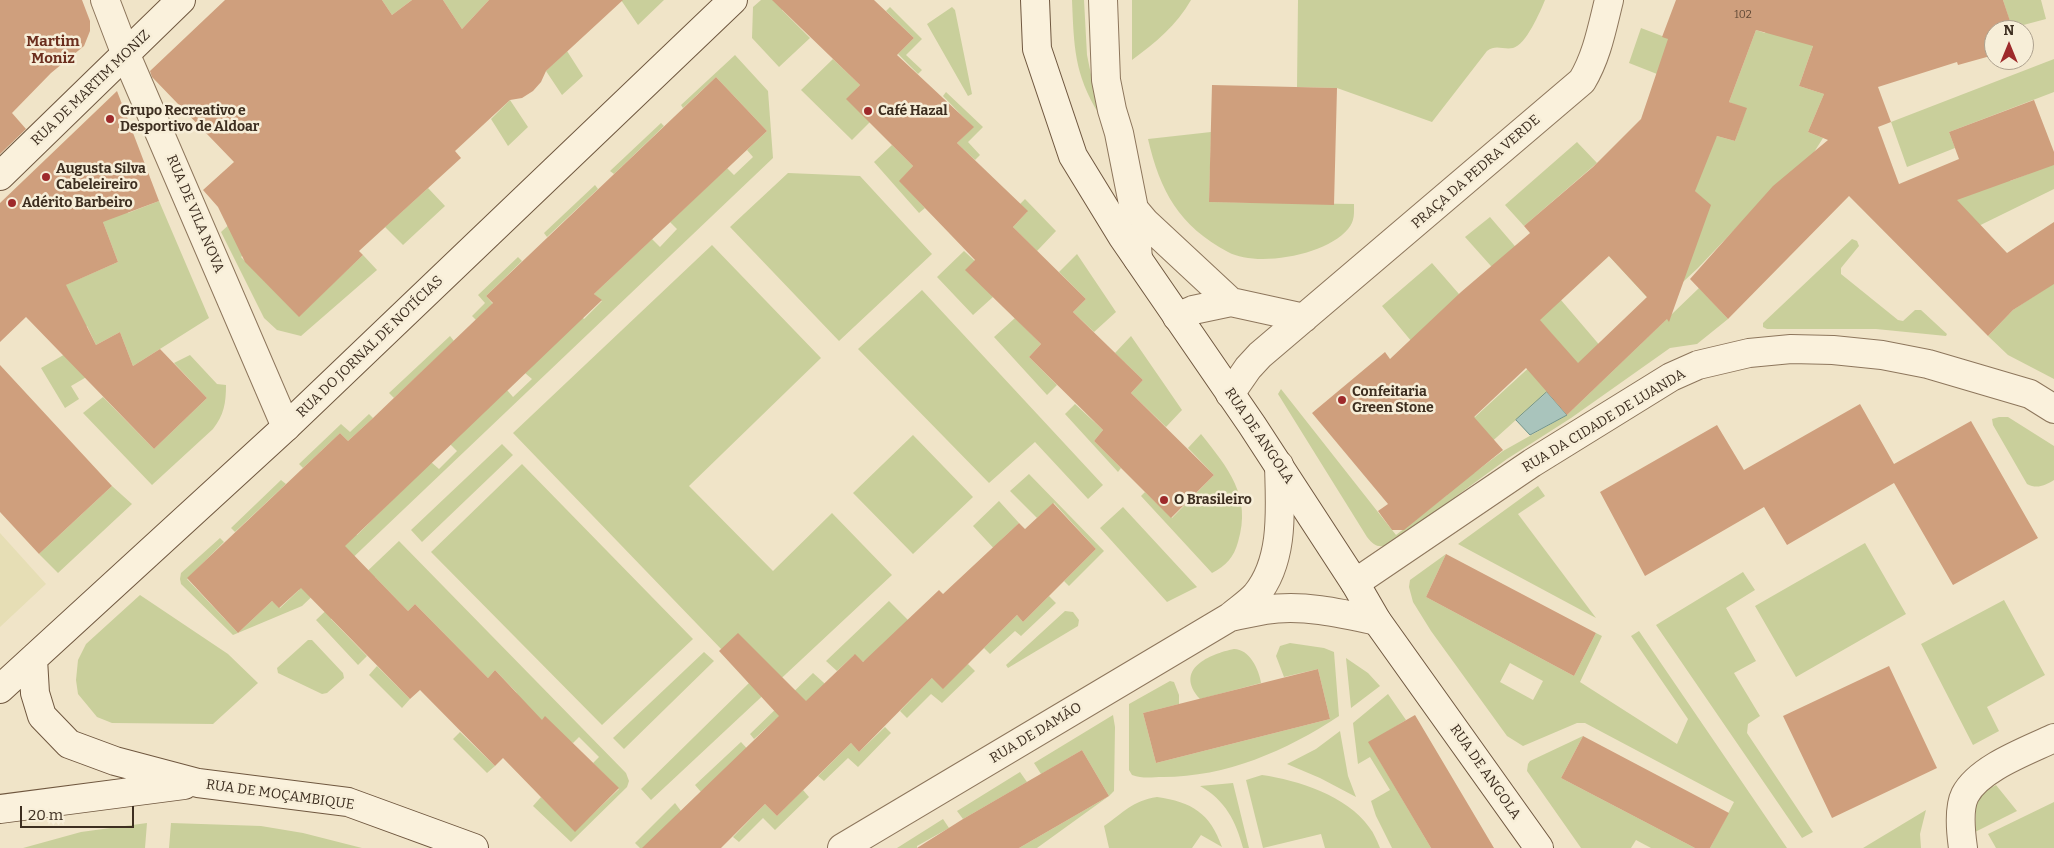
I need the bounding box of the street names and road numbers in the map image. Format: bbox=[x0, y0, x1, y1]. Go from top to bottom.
street label: RUA DE MARTIM MONIZ bbox=[28, 27, 154, 149]
street label: PRAÇA DA PEDRA VERDE bbox=[1408, 112, 1544, 232]
street label: RUA DE VILA NOVA bbox=[163, 152, 227, 276]
street label: RUA DO JORNAL DE NOTÍCIAS bbox=[293, 273, 447, 421]
street label: RUA DA CIDADE DE LUANDA bbox=[1519, 366, 1689, 476]
street label: RUA DE ANGOLA bbox=[1221, 385, 1297, 487]
street label: RUA DE DAMÃO bbox=[987, 699, 1085, 767]
street label: RUA DE ANGOLA bbox=[1446, 721, 1524, 823]
street label: RUA DE MOÇAMBIQUE bbox=[205, 776, 355, 814]

